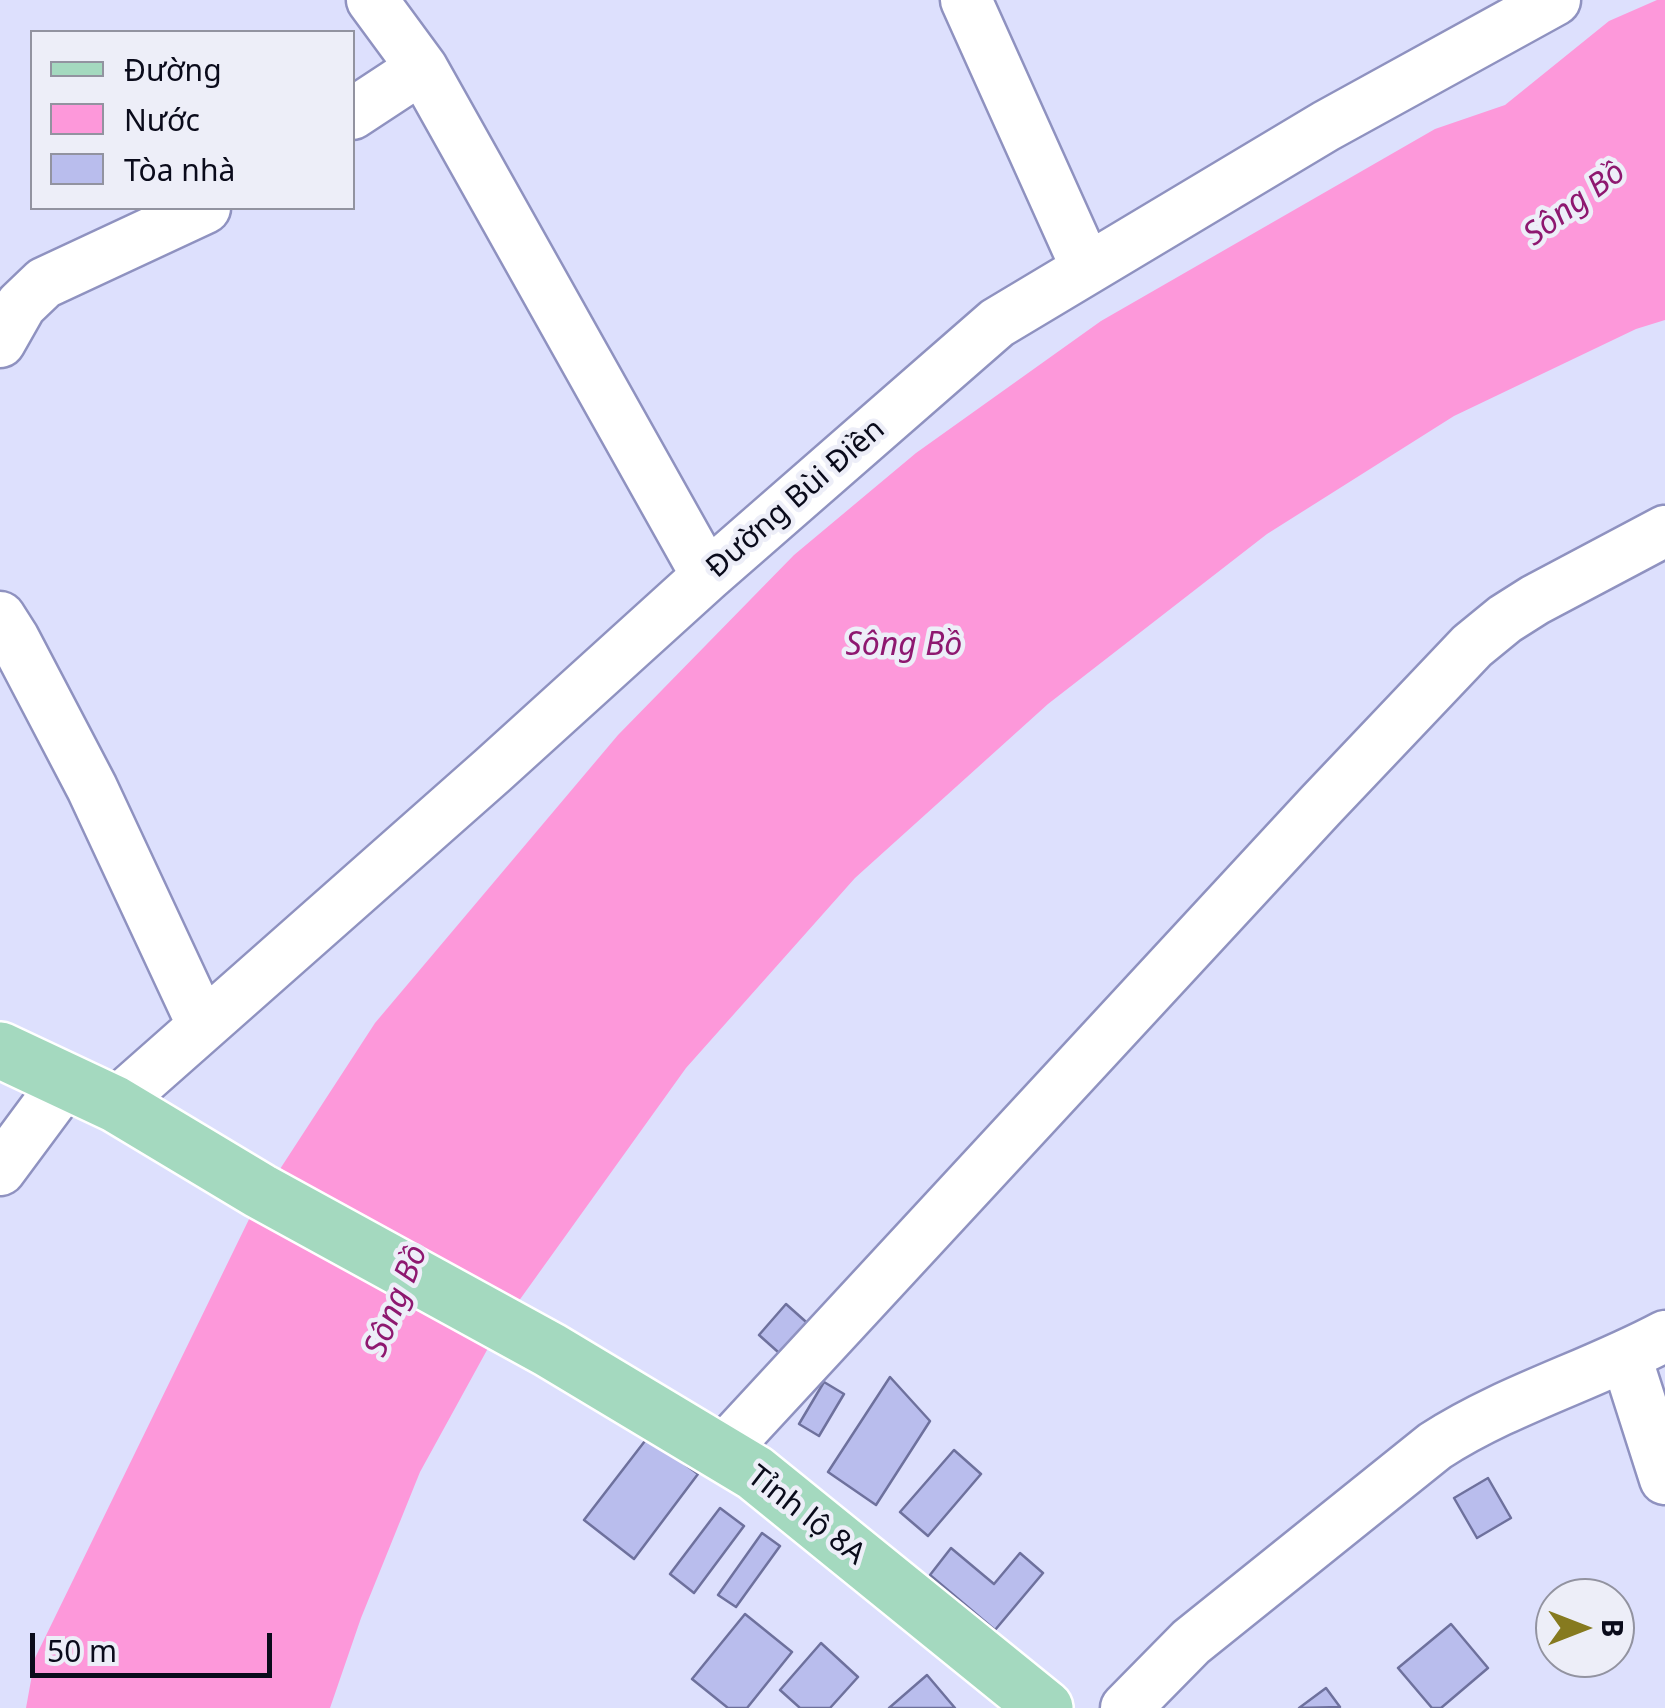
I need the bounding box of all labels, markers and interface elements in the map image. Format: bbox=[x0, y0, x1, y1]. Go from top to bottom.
legend bbox=[30, 30, 355, 210]
text: Đường bbox=[124, 49, 222, 90]
text: Nước bbox=[124, 99, 200, 140]
text: Tòa nhà bbox=[124, 149, 235, 190]
water label: Sông Bồ bbox=[1517, 154, 1633, 254]
street label: Đường Bùi Điền bbox=[700, 412, 892, 586]
water label: Sông Bồ bbox=[846, 627, 962, 665]
water label: Sông Bồ bbox=[357, 1240, 437, 1362]
street label: Tỉnh lộ 8A bbox=[740, 1459, 872, 1573]
north arrow bbox=[1535, 1578, 1635, 1678]
scale bar bbox=[35, 1613, 278, 1675]
text: B bbox=[1594, 1619, 1632, 1637]
text: 50 m bbox=[47, 1630, 117, 1671]

